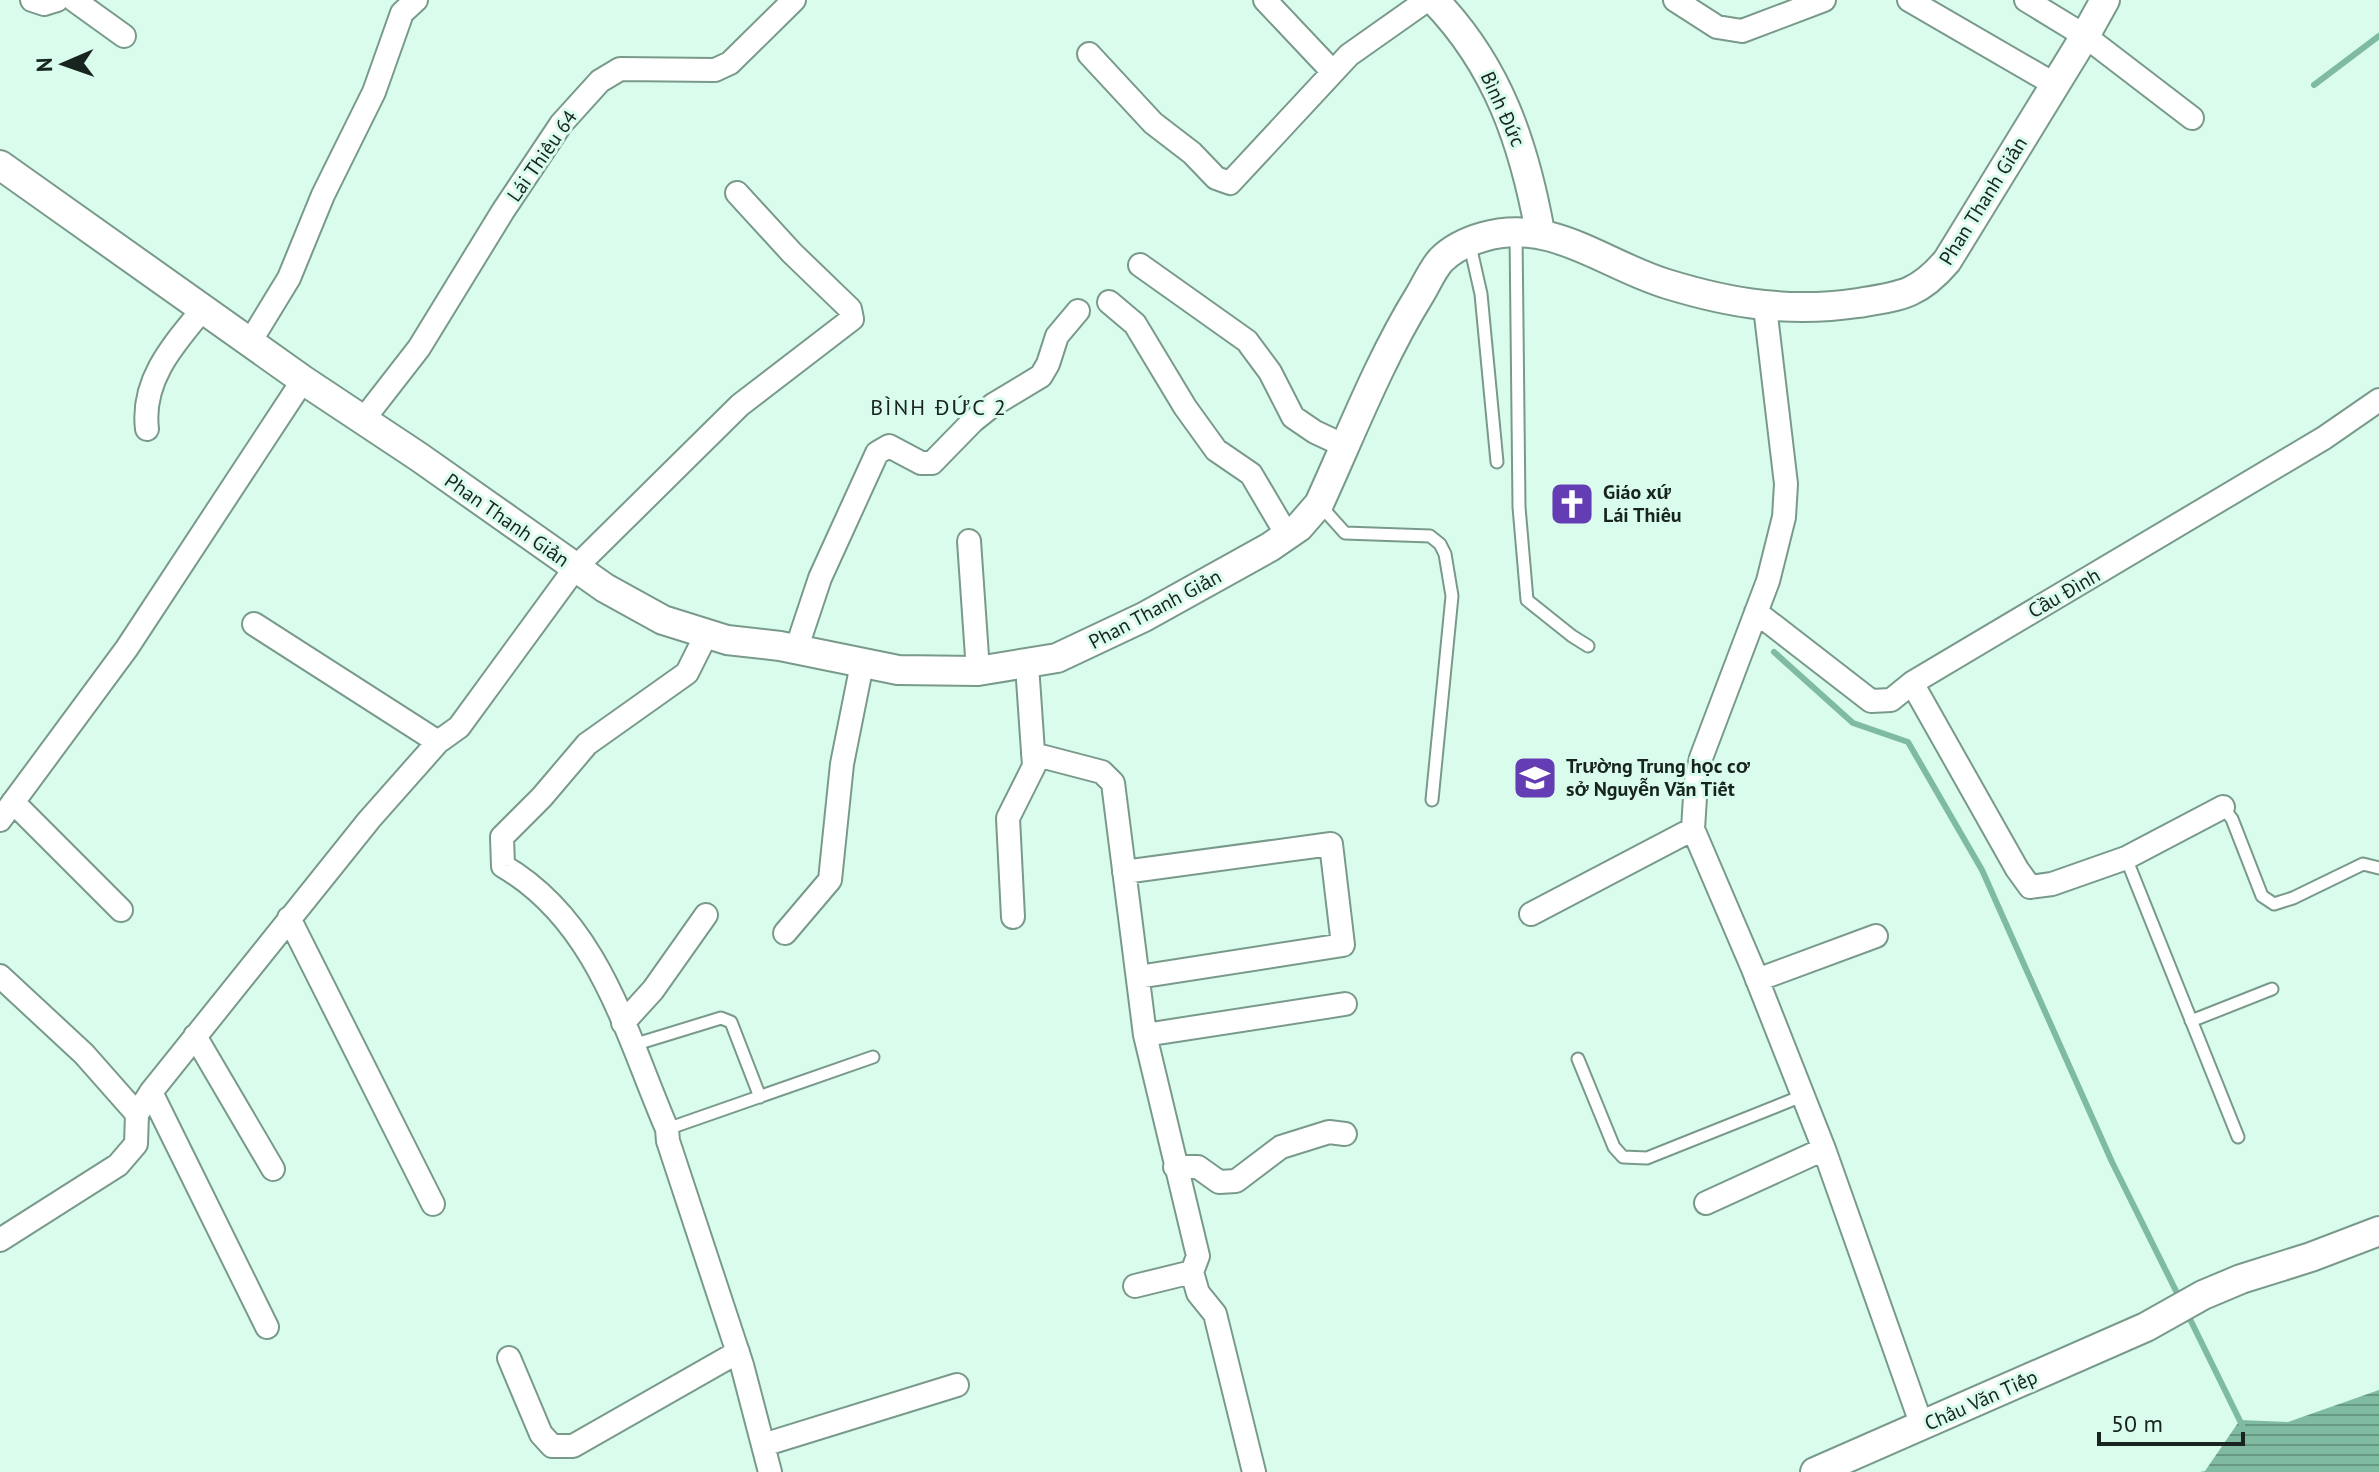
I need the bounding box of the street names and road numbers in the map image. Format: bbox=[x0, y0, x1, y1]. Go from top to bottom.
street label: Bình Đức bbox=[1475, 67, 1531, 151]
street label: Lái Thiêu 64 bbox=[501, 105, 583, 207]
street label: Phan Thanh Giản bbox=[1933, 132, 2033, 270]
street label: Phan Thanh Giản bbox=[440, 467, 574, 573]
street label: Cầu Đình bbox=[2023, 562, 2105, 624]
street label: Phan Thanh Giản bbox=[1084, 563, 1226, 655]
street label: Châu Văn Tiếp bbox=[1920, 1363, 2042, 1437]

